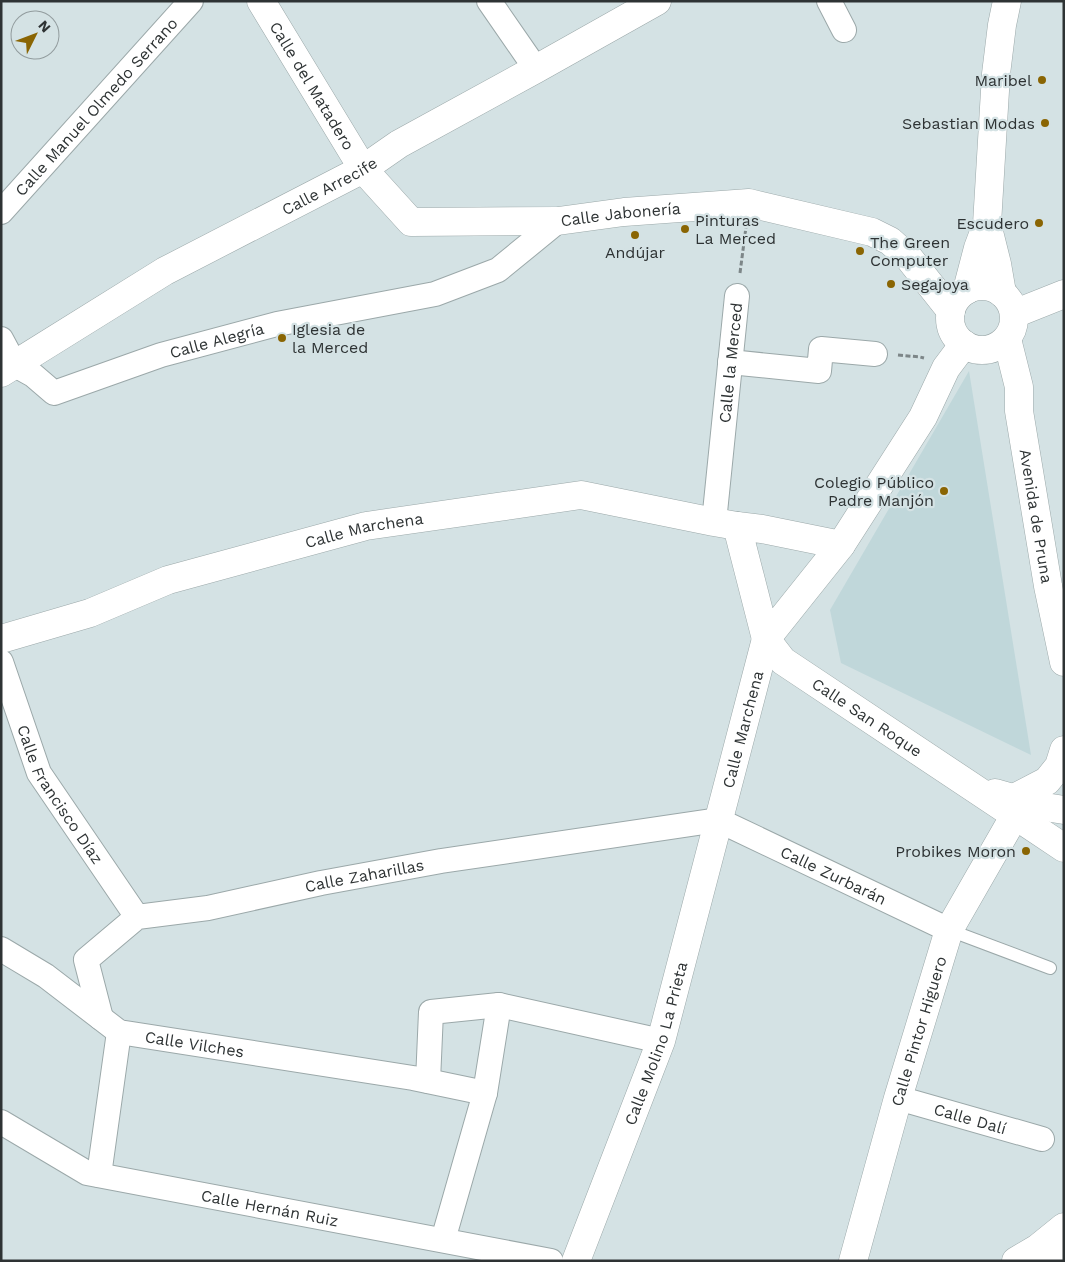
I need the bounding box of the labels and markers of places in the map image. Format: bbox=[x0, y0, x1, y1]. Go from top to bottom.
place label: Maribel bbox=[974, 71, 1032, 90]
marker: Maribel bbox=[1036, 74, 1048, 86]
place label: Sebastian Modas bbox=[902, 114, 1035, 133]
marker: Sebastian Modas bbox=[1039, 117, 1051, 129]
place label: Pinturas La Merced bbox=[695, 211, 776, 248]
place label: Escudero bbox=[956, 214, 1029, 233]
marker: Escudero bbox=[1033, 217, 1045, 229]
marker: Pinturas La Merced bbox=[679, 223, 691, 235]
marker: Andújar bbox=[629, 229, 641, 241]
place label: The Green Computer bbox=[870, 233, 950, 270]
place label: Andújar bbox=[605, 243, 666, 262]
marker: The Green Computer bbox=[854, 245, 866, 257]
place label: Segajoya bbox=[901, 275, 969, 294]
marker: Segajoya bbox=[885, 278, 897, 290]
place label: Iglesia de la Merced bbox=[292, 320, 368, 357]
marker: Iglesia de la Merced bbox=[276, 332, 288, 344]
place label: Colegio Público Padre Manjón bbox=[814, 473, 934, 510]
marker: Colegio Público Padre Manjón bbox=[938, 485, 950, 497]
place label: Probikes Moron bbox=[895, 842, 1016, 861]
marker: Probikes Moron bbox=[1020, 845, 1032, 857]

